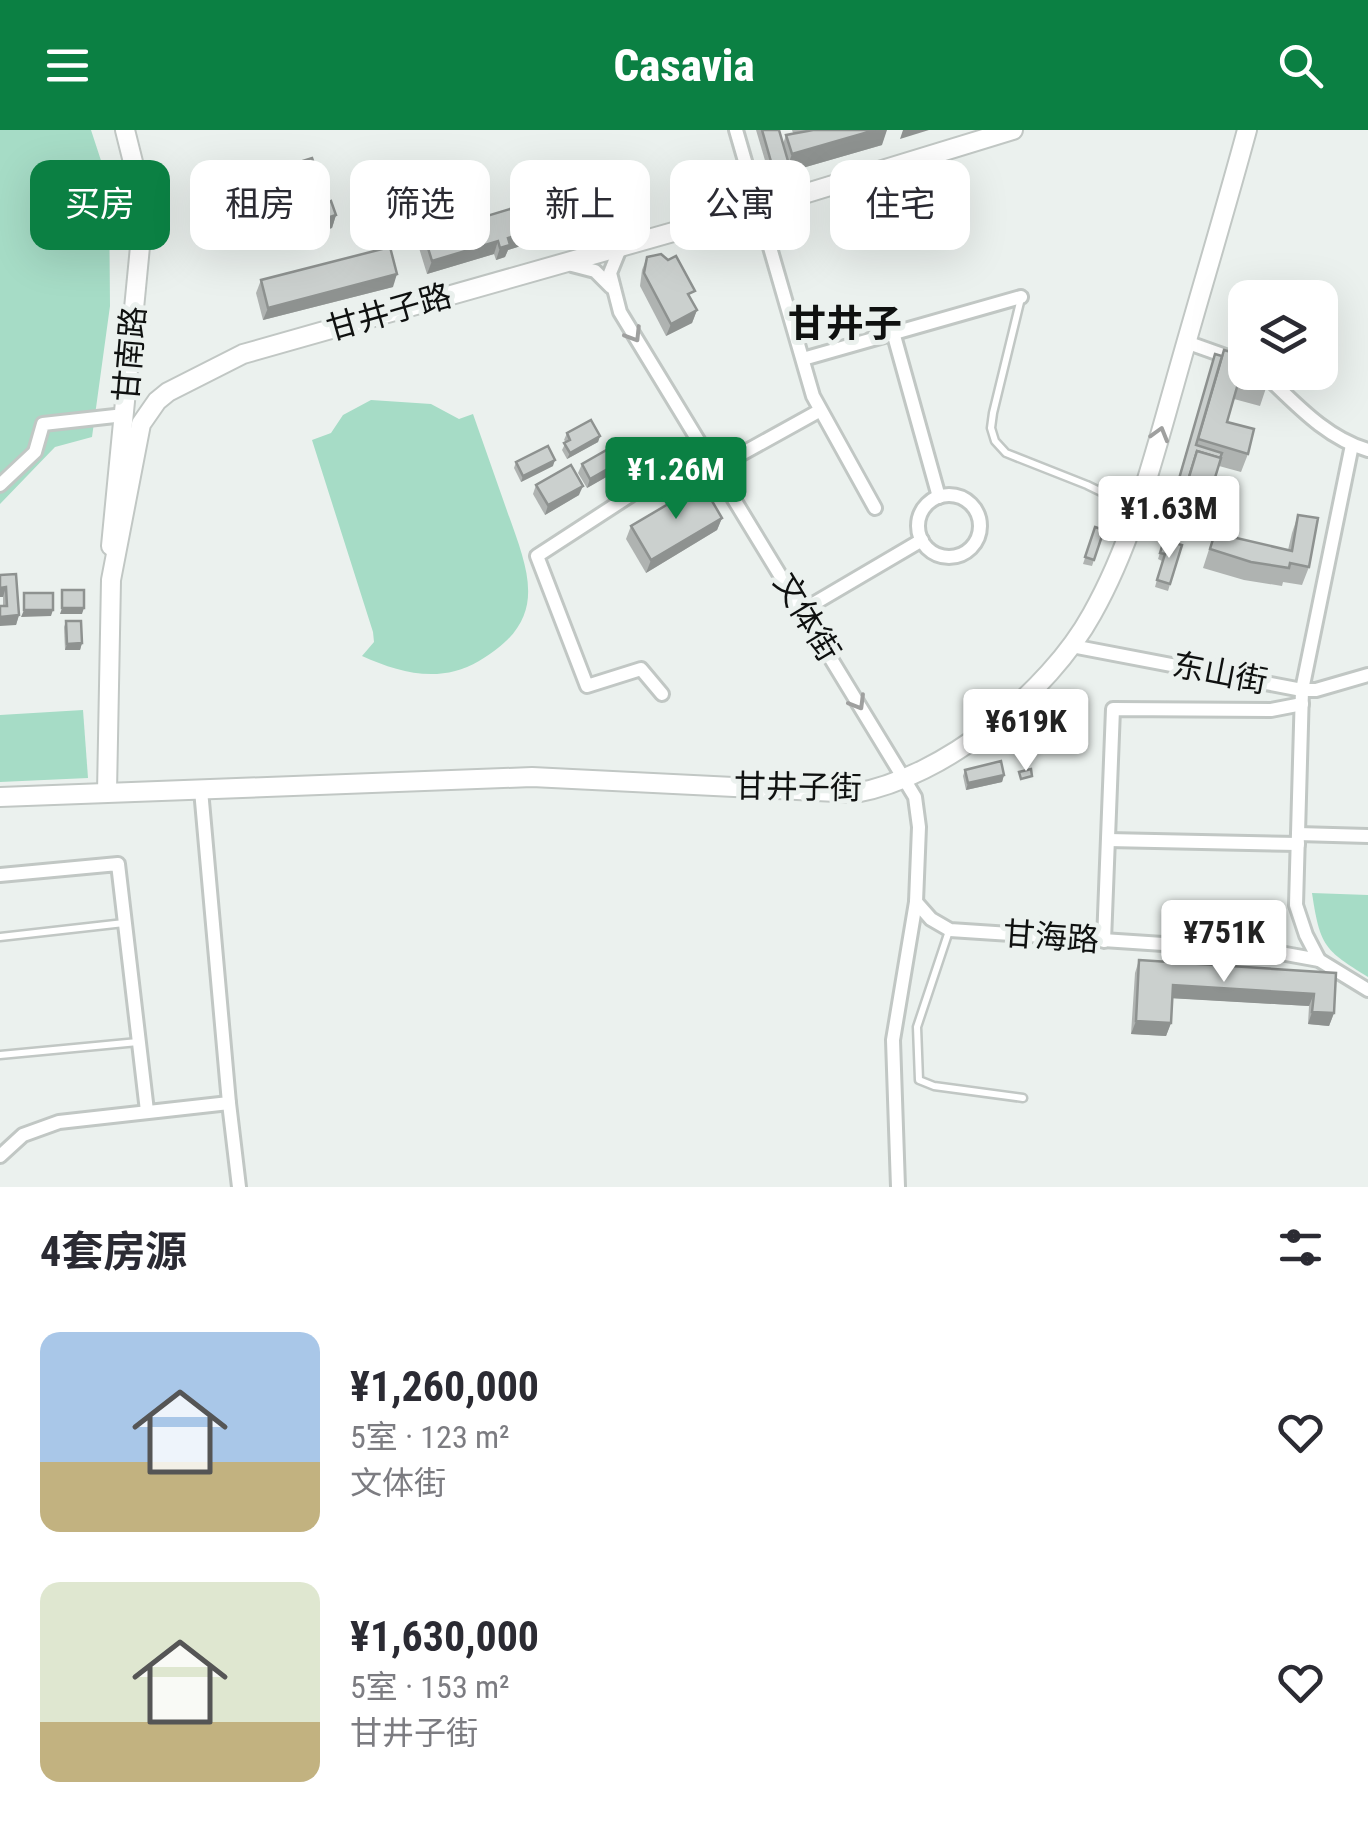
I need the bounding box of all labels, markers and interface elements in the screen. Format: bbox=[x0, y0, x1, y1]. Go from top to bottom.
icon: menu bbox=[40, 38, 95, 93]
icon: search bbox=[1273, 38, 1328, 93]
text: Casavia bbox=[613, 39, 755, 92]
chip: 买房 bbox=[30, 160, 170, 250]
chip: 租房 bbox=[190, 160, 330, 250]
chip: 筛选 bbox=[350, 160, 490, 250]
chip: 新上 bbox=[510, 160, 650, 250]
chip: 公寓 bbox=[670, 160, 810, 250]
chip: 住宅 bbox=[830, 160, 970, 250]
street label: 甘井子路 bbox=[322, 276, 456, 348]
map controls bbox=[1228, 280, 1338, 390]
button: layers bbox=[1228, 280, 1338, 390]
district label: 甘井子 bbox=[788, 302, 902, 346]
street label: 甘南路 bbox=[107, 305, 153, 403]
one-way arrow bbox=[622, 325, 641, 343]
one-way arrow bbox=[1148, 427, 1169, 444]
pin: ¥1.26M bbox=[595, 437, 757, 522]
text: ¥1.26M bbox=[627, 450, 725, 488]
pin: ¥1.63M bbox=[1088, 476, 1250, 561]
text: ¥1.63M bbox=[1120, 489, 1218, 527]
street label: 文体街 bbox=[766, 566, 848, 668]
street label: 东山街 bbox=[1169, 645, 1271, 701]
pin: ¥619K bbox=[956, 689, 1096, 774]
one-way arrow bbox=[846, 692, 865, 710]
text: ¥619K bbox=[985, 702, 1067, 740]
street label: 甘井子街 bbox=[734, 767, 862, 807]
pin: ¥751K bbox=[1154, 900, 1294, 985]
text: ¥751K bbox=[1183, 913, 1265, 951]
street label: 甘海路 bbox=[1002, 915, 1100, 959]
icon: filters bbox=[1273, 1220, 1328, 1275]
text: 4套房源 bbox=[40, 1227, 187, 1276]
text: ¥1,260,000 bbox=[350, 1362, 539, 1411]
icon: home bbox=[120, 1372, 240, 1492]
icon: heart bbox=[1273, 1405, 1328, 1460]
text: 5室 · 123 m² bbox=[350, 1418, 510, 1456]
text: 文体街 bbox=[350, 1464, 446, 1502]
text: ¥1,630,000 bbox=[350, 1612, 539, 1661]
icon: home bbox=[120, 1622, 240, 1742]
icon: heart bbox=[1273, 1655, 1328, 1710]
text: 5室 · 153 m² bbox=[350, 1668, 510, 1706]
text: 甘井子街 bbox=[350, 1714, 478, 1752]

